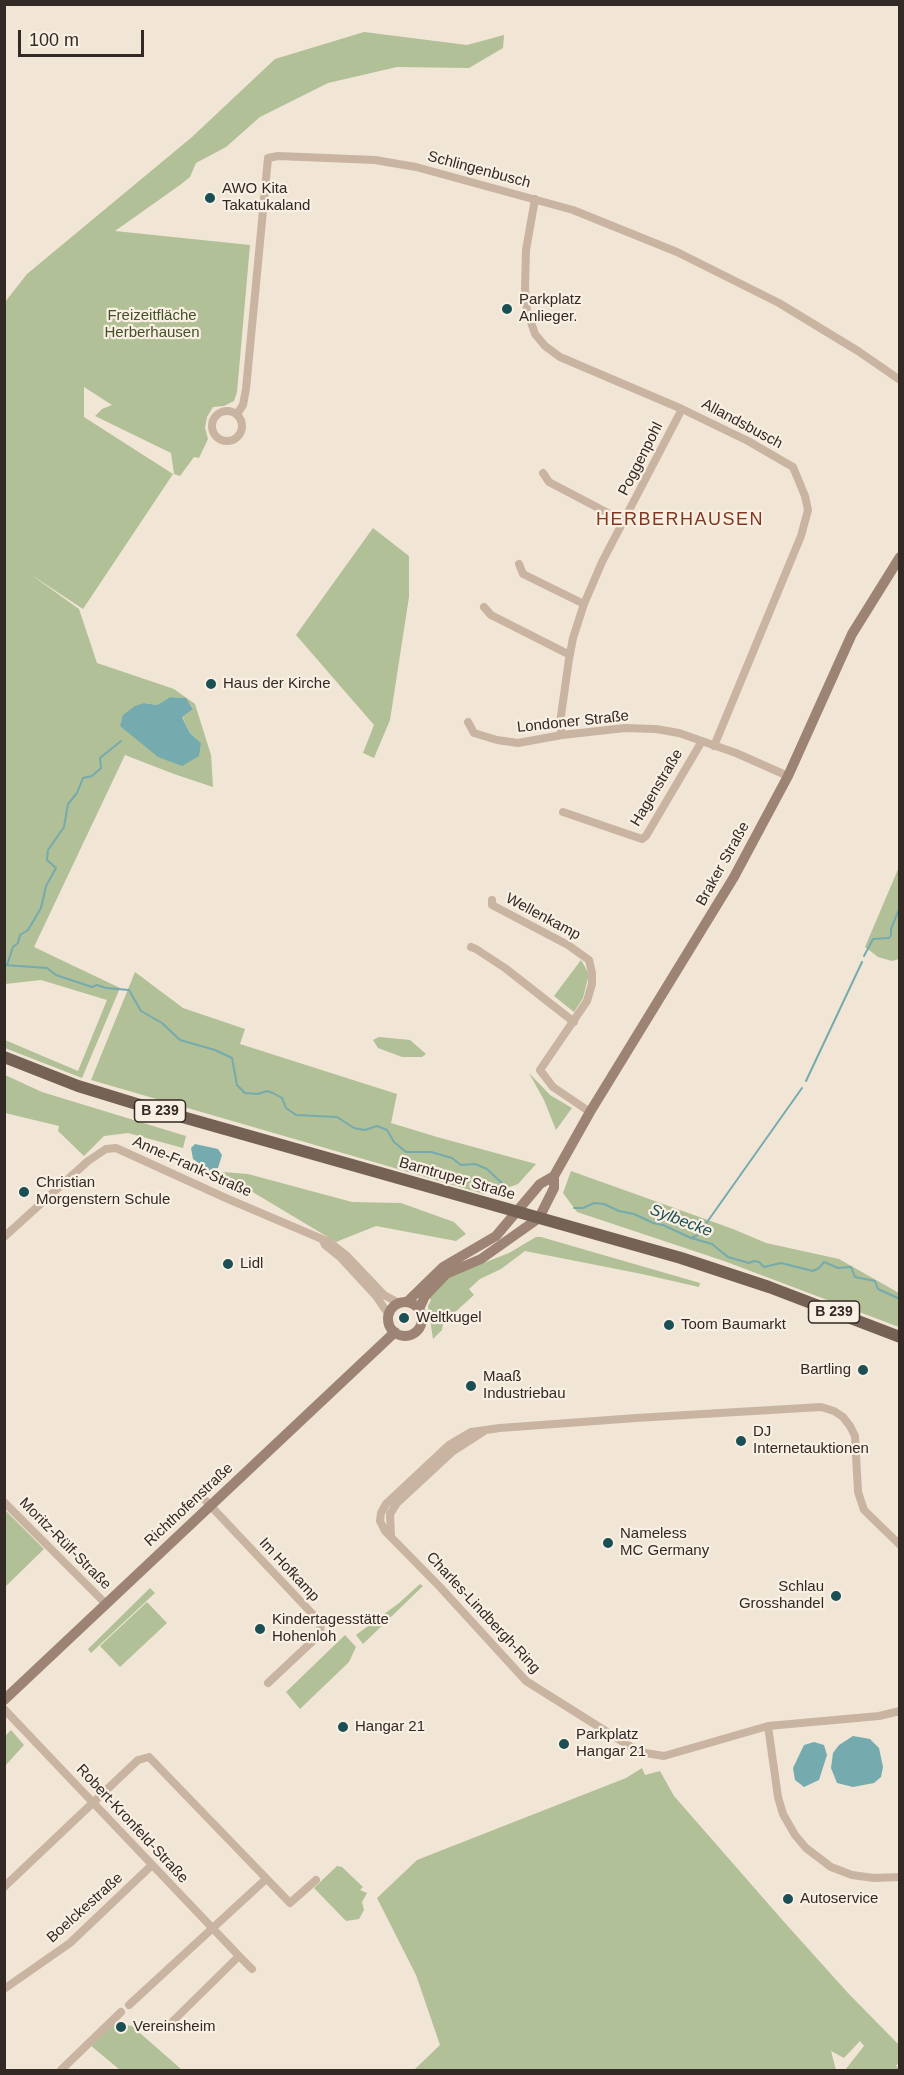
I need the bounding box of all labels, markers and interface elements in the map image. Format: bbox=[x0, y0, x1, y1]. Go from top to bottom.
scale bar bbox=[21, 18, 147, 56]
text: 100 m bbox=[29, 30, 79, 50]
street label: Schlingenbusch bbox=[426, 148, 532, 192]
place label: AWO Kita Takatukaland bbox=[222, 180, 310, 215]
marker: AWO Kita Takatukaland bbox=[203, 191, 217, 205]
place label: Parkplatz Anlieger. bbox=[519, 291, 582, 326]
marker: Parkplatz Anlieger. bbox=[500, 302, 514, 316]
park label: Freizeitfläche Herberhausen bbox=[104, 307, 200, 342]
street label: Allandsbusch bbox=[698, 395, 786, 453]
street label: Poggenpohl bbox=[615, 419, 667, 499]
district label: HERBERHAUSEN bbox=[596, 509, 764, 531]
place label: Haus der Kirche bbox=[223, 675, 331, 693]
marker: Haus der Kirche bbox=[204, 677, 218, 691]
street label: Londoner Straße bbox=[516, 707, 630, 737]
street label: Hagenstraße bbox=[627, 746, 687, 830]
street label: Braker Straße bbox=[692, 819, 754, 909]
street label: Wellenkamp bbox=[502, 890, 584, 944]
road number: B 239 bbox=[134, 1100, 186, 1122]
street label: Anne-Frank-Straße bbox=[130, 1133, 254, 1201]
street label: Barntruper Straße bbox=[397, 1154, 517, 1204]
place label: Christian Morgenstern Schule bbox=[36, 1174, 170, 1209]
marker: Christian Morgenstern Schule bbox=[17, 1185, 31, 1199]
water label: Sylbecke bbox=[647, 1200, 715, 1242]
place label: Lidl bbox=[240, 1255, 263, 1273]
marker: Lidl bbox=[221, 1257, 235, 1271]
road number: B 239 bbox=[808, 1301, 860, 1323]
place label: Weltkugel bbox=[416, 1309, 482, 1327]
marker: Weltkugel bbox=[397, 1311, 411, 1325]
place label: Toom Baumarkt bbox=[681, 1316, 786, 1334]
marker: Toom Baumarkt bbox=[662, 1318, 676, 1332]
place label: Bartling bbox=[800, 1361, 851, 1379]
marker: Bartling bbox=[856, 1363, 870, 1377]
place label: Maaß Industriebau bbox=[483, 1368, 566, 1403]
marker: Maaß Industriebau bbox=[464, 1379, 478, 1393]
place label: DJ Internetauktionen bbox=[753, 1423, 869, 1458]
marker: DJ Internetauktionen bbox=[734, 1434, 748, 1448]
street label: Richthofenstraße bbox=[141, 1459, 237, 1551]
street label: Moritz-Rülf-Straße bbox=[15, 1494, 115, 1594]
place label: Nameless MC Germany bbox=[620, 1525, 709, 1560]
street label: Im Hofkamp bbox=[255, 1534, 323, 1606]
marker: Nameless MC Germany bbox=[601, 1536, 615, 1550]
street label: Charles-Lindbergh-Ring bbox=[422, 1549, 544, 1677]
place label: Schlau Grosshandel bbox=[739, 1578, 824, 1613]
marker: Schlau Grosshandel bbox=[829, 1589, 843, 1603]
place label: Kindertagesstätte Hohenloh bbox=[272, 1611, 389, 1646]
marker: Kindertagesstätte Hohenloh bbox=[253, 1622, 267, 1636]
place label: Hangar 21 bbox=[355, 1718, 425, 1736]
marker: Hangar 21 bbox=[336, 1720, 350, 1734]
place label: Parkplatz Hangar 21 bbox=[576, 1726, 646, 1761]
marker: Parkplatz Hangar 21 bbox=[557, 1737, 571, 1751]
street label: Robert-Kronfeld-Straße bbox=[72, 1761, 192, 1887]
street label: Boelckestraße bbox=[43, 1869, 127, 1947]
place label: Autoservice bbox=[800, 1890, 878, 1908]
marker: Autoservice bbox=[781, 1892, 795, 1906]
place label: Vereinsheim bbox=[133, 2018, 216, 2036]
marker: Vereinsheim bbox=[114, 2020, 128, 2034]

